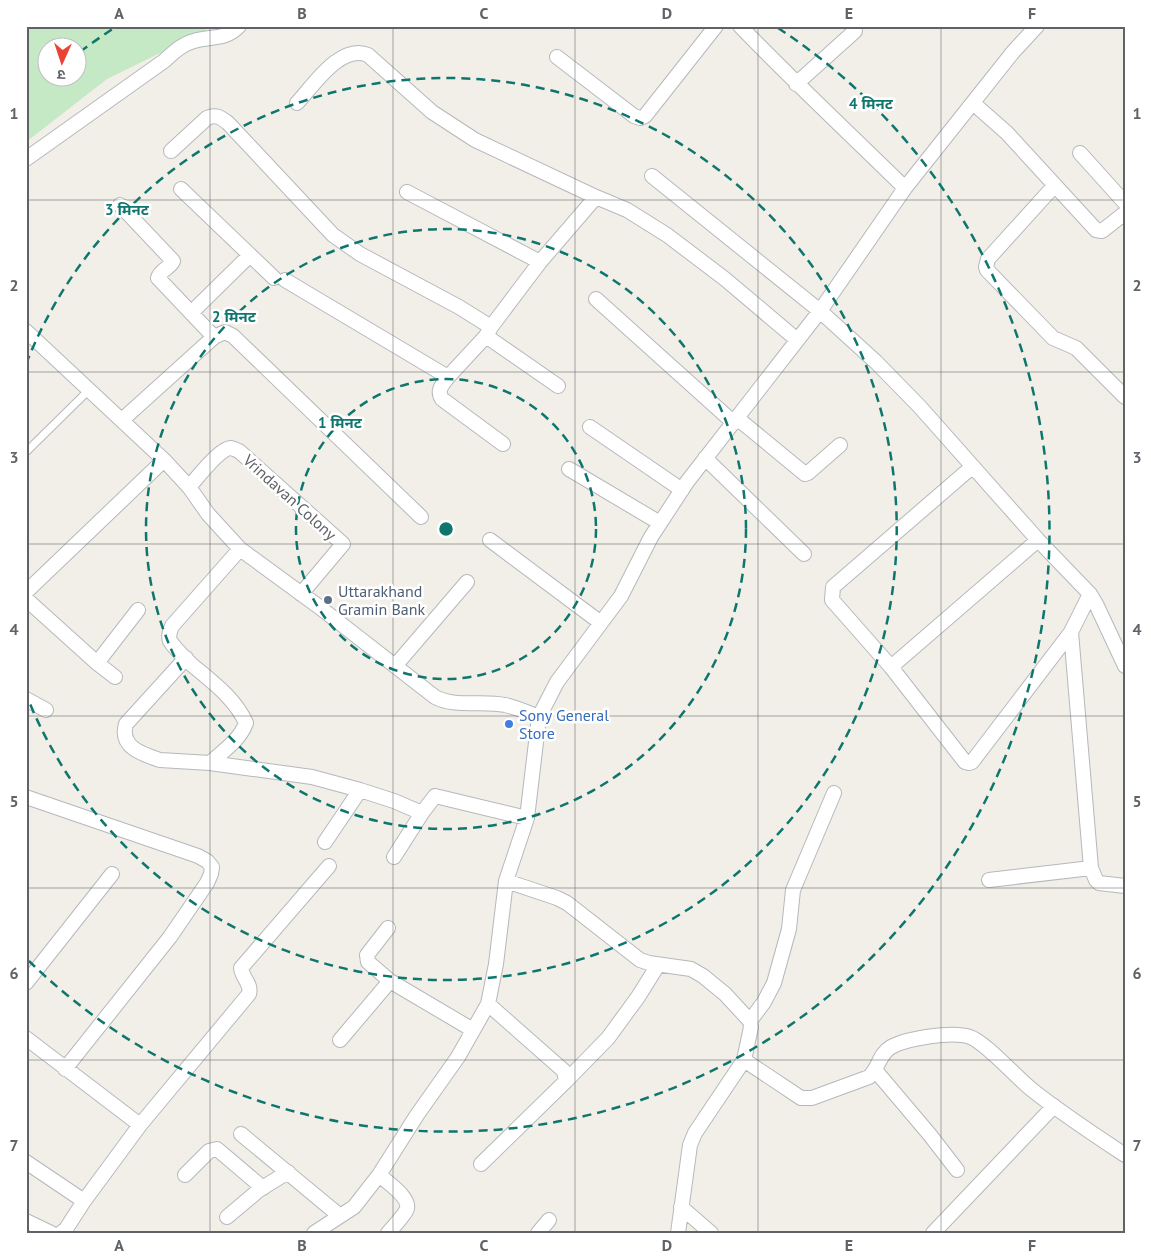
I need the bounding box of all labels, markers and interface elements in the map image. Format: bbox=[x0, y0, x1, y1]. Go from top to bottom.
text: A bbox=[114, 3, 124, 23]
text: B bbox=[297, 3, 307, 23]
text: C bbox=[480, 3, 489, 23]
text: D bbox=[662, 3, 672, 23]
text: E bbox=[845, 3, 853, 23]
text: F bbox=[1028, 3, 1036, 23]
north arrow bbox=[38, 38, 88, 88]
text: उ bbox=[56, 66, 66, 84]
text: 4 मिनट bbox=[849, 94, 894, 113]
text: 1 bbox=[9, 103, 19, 123]
text: 1 bbox=[1132, 103, 1142, 123]
text: 3 मिनट bbox=[105, 200, 150, 219]
text: 2 bbox=[9, 275, 19, 295]
text: 2 bbox=[1132, 275, 1142, 295]
text: 2 मिनट bbox=[212, 307, 257, 326]
text: 1 मिनट bbox=[318, 413, 363, 432]
text: 3 bbox=[9, 447, 19, 467]
text: 3 bbox=[1132, 447, 1142, 467]
street label: Vrindavan Colony bbox=[238, 449, 341, 544]
centre of rings bbox=[437, 520, 455, 538]
place label: Uttarakhand Gramin Bank bbox=[338, 581, 426, 619]
marker: Uttarakhand Gramin Bank bbox=[322, 594, 334, 606]
text: 4 bbox=[9, 619, 19, 639]
text: 4 bbox=[1132, 619, 1142, 639]
place label: Sony General Store bbox=[519, 705, 609, 743]
marker: Sony General Store bbox=[503, 718, 515, 730]
text: 5 bbox=[9, 791, 19, 811]
text: 5 bbox=[1132, 791, 1142, 811]
text: 6 bbox=[9, 963, 19, 983]
text: 6 bbox=[1132, 963, 1142, 983]
text: 7 bbox=[9, 1135, 19, 1155]
text: 7 bbox=[1132, 1135, 1142, 1155]
text: A bbox=[114, 1235, 124, 1255]
text: B bbox=[297, 1235, 307, 1255]
text: C bbox=[480, 1235, 489, 1255]
text: D bbox=[662, 1235, 672, 1255]
text: E bbox=[845, 1235, 853, 1255]
text: F bbox=[1028, 1235, 1036, 1255]

